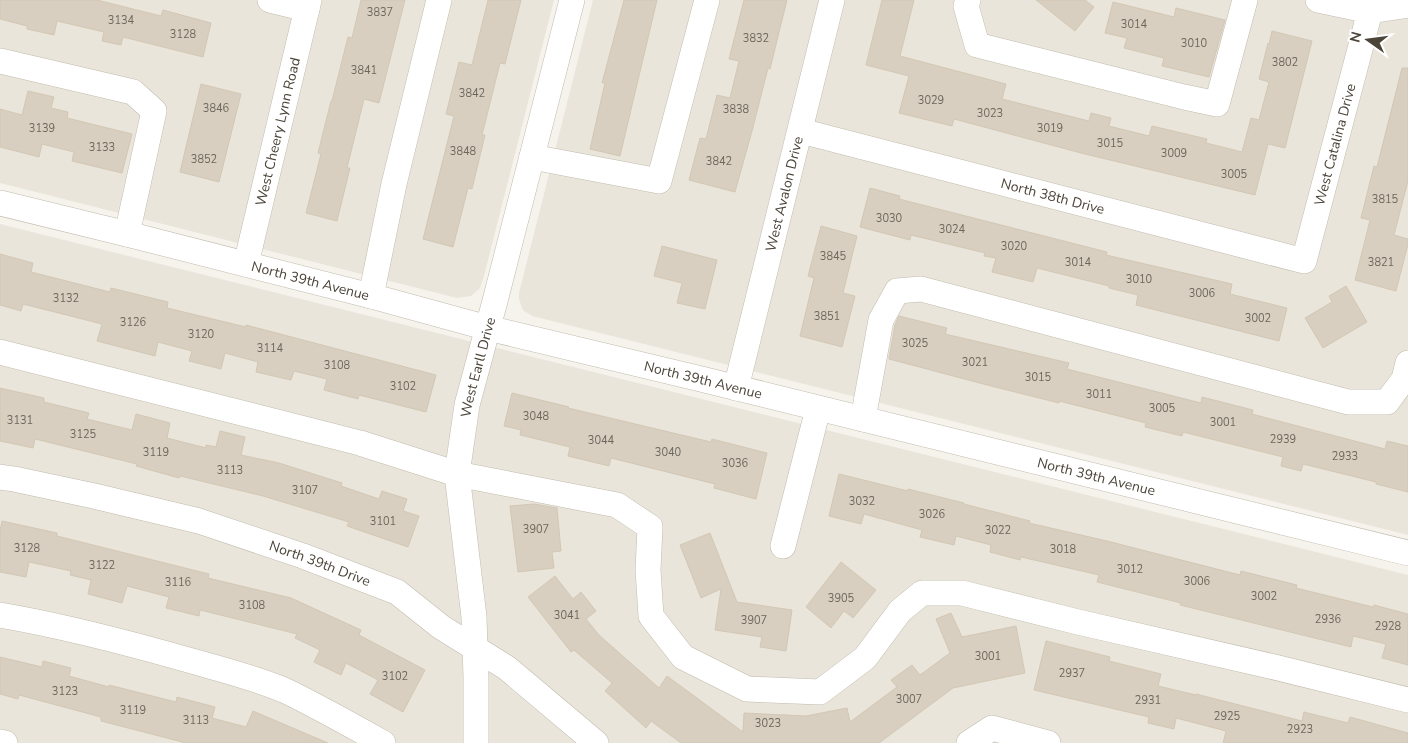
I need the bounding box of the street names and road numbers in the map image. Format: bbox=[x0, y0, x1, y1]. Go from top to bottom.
street label: West Cheery Lynn Road bbox=[251, 56, 305, 208]
street label: West Catalina Drive bbox=[1310, 81, 1361, 208]
street label: West Avalon Drive bbox=[761, 134, 808, 254]
street label: North 38th Drive bbox=[999, 174, 1107, 219]
street label: North 39th Avenue bbox=[249, 257, 371, 305]
street label: West Earll Drive bbox=[456, 315, 500, 419]
street label: North 39th Avenue bbox=[642, 357, 764, 404]
street label: North 39th Avenue bbox=[1035, 453, 1157, 500]
street label: North 39th Drive bbox=[267, 536, 373, 591]

